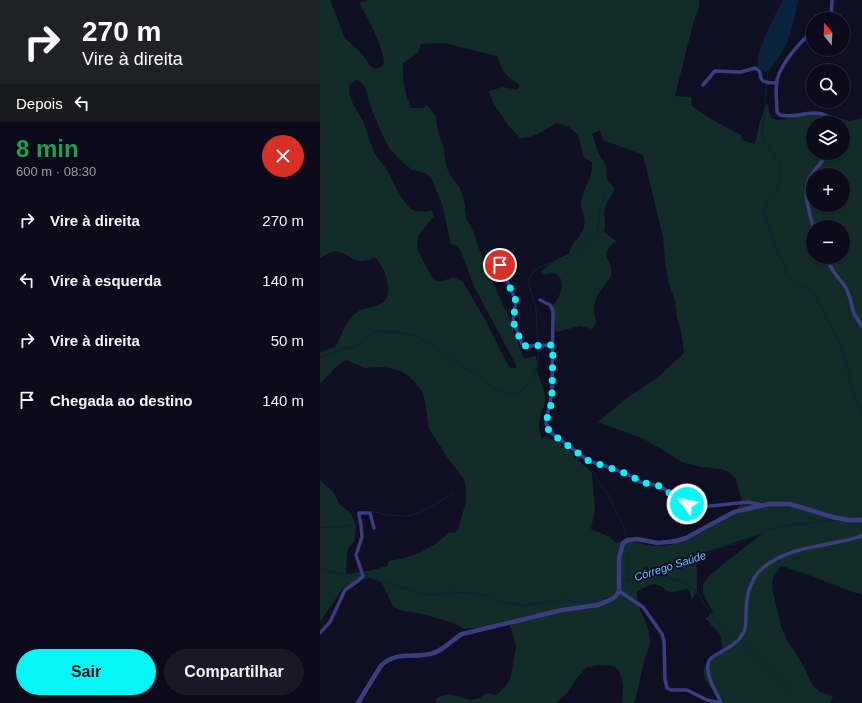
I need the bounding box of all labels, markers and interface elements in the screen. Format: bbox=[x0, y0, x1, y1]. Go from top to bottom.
north arrow bbox=[806, 12, 850, 56]
map controls bbox=[806, 12, 850, 264]
icon: right bbox=[16, 16, 68, 68]
text: 270 m bbox=[82, 16, 161, 47]
text: Vire à direita bbox=[82, 49, 183, 69]
button: search bbox=[806, 64, 850, 108]
icon: left bbox=[71, 92, 93, 114]
text: Depois bbox=[16, 95, 63, 112]
button: layers bbox=[806, 116, 850, 160]
text: 8 min bbox=[16, 135, 79, 162]
button: close bbox=[262, 135, 304, 177]
text: 600 m · 08:30 bbox=[16, 164, 96, 179]
button: + bbox=[806, 168, 850, 212]
icon: right bbox=[16, 209, 38, 231]
text: Vire à direita bbox=[50, 212, 140, 229]
text: 270 m bbox=[262, 212, 304, 229]
button: − bbox=[806, 220, 850, 264]
pin bbox=[483, 248, 517, 282]
icon: arrive bbox=[489, 254, 511, 276]
icon: left bbox=[16, 269, 38, 291]
text: Vire à esquerda bbox=[50, 272, 161, 289]
text: 140 m bbox=[262, 272, 304, 289]
icon: right bbox=[16, 329, 38, 351]
text: Vire à direita bbox=[50, 332, 140, 349]
text: 50 m bbox=[271, 332, 304, 349]
icon: arrive bbox=[16, 389, 38, 411]
text: Chegada ao destino bbox=[50, 392, 193, 409]
text: 140 m bbox=[262, 392, 304, 409]
position arrow bbox=[666, 483, 708, 525]
water label: Córrego Saúde bbox=[633, 549, 707, 583]
button: Sair bbox=[16, 649, 156, 695]
button: Compartilhar bbox=[164, 649, 304, 695]

